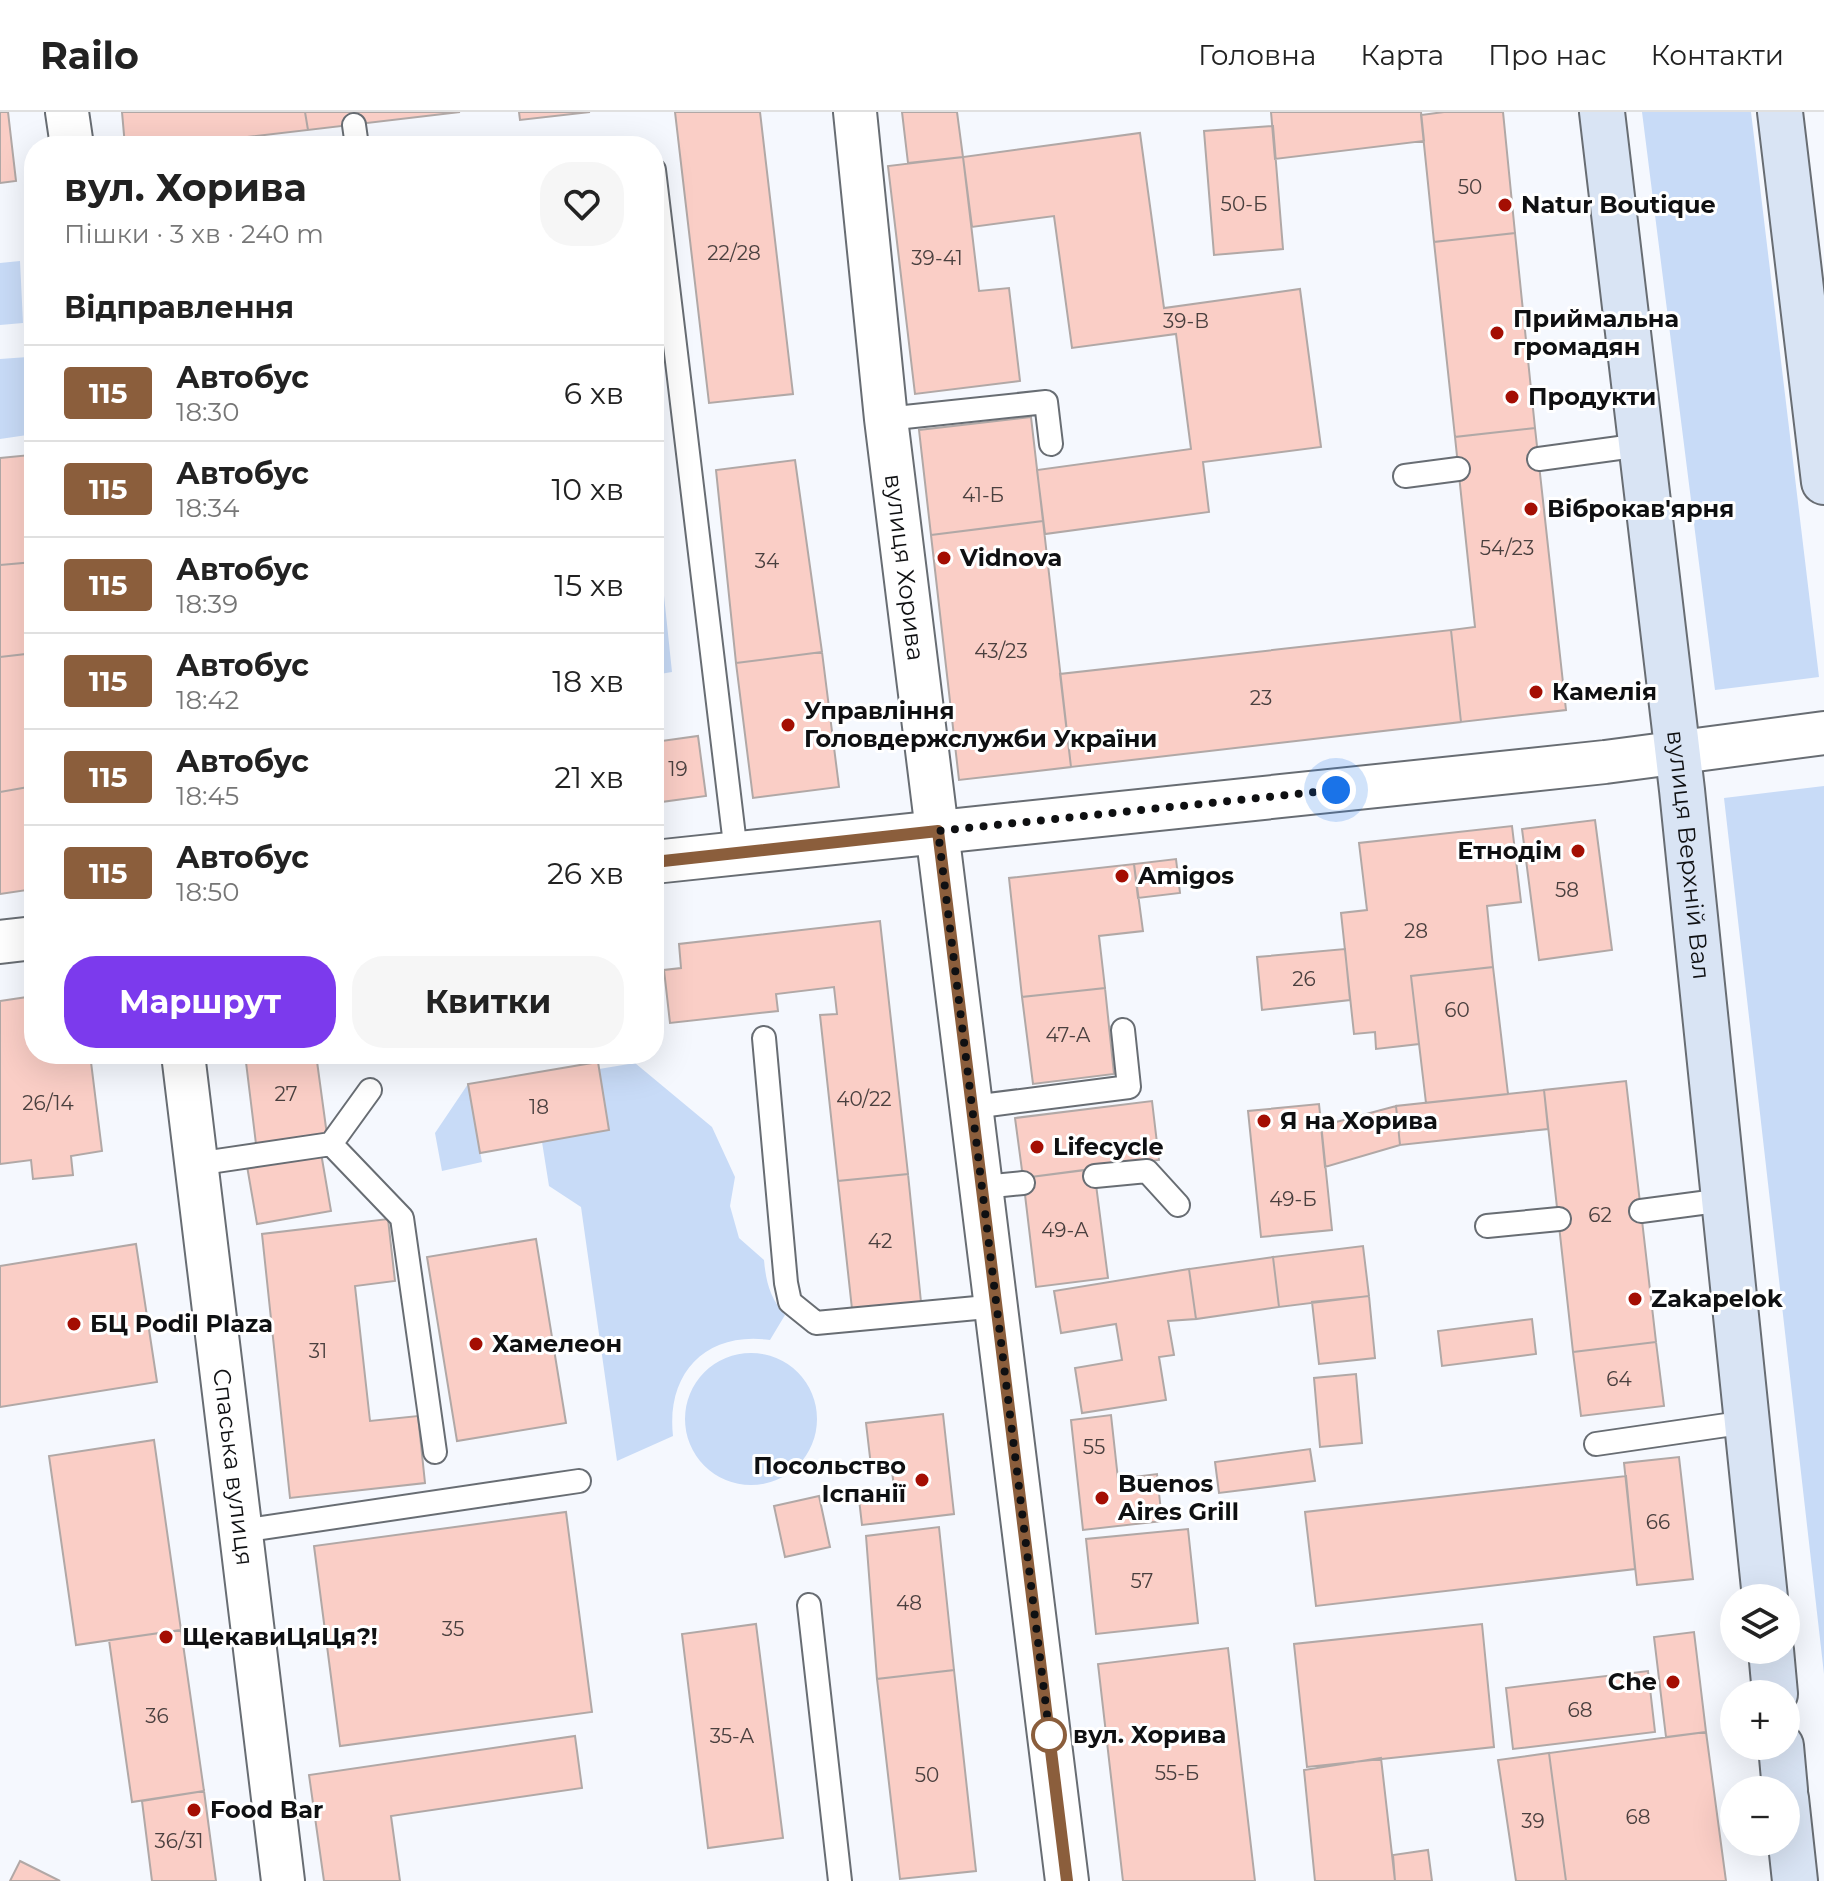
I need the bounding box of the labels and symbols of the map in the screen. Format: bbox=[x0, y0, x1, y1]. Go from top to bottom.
house number: 50 bbox=[1458, 175, 1482, 199]
place label: Natur Boutique bbox=[1521, 190, 1716, 219]
house number: 50-Б bbox=[1221, 192, 1267, 216]
marker: Natur Boutique bbox=[1496, 196, 1514, 214]
house number: 22/28 bbox=[707, 241, 761, 265]
house number: 39-41 bbox=[911, 246, 963, 270]
place label: Приймальна громадян bbox=[1513, 304, 1679, 361]
house number: 39-В bbox=[1163, 309, 1209, 333]
marker: Приймальна громадян bbox=[1488, 324, 1506, 342]
place label: Продукти bbox=[1528, 382, 1656, 411]
marker: Продукти bbox=[1503, 388, 1521, 406]
street label: вулиця Хорива bbox=[879, 472, 931, 662]
house number: 41-Б bbox=[962, 483, 1004, 507]
place label: Віброкав'ярня bbox=[1547, 494, 1734, 523]
marker: Віброкав'ярня bbox=[1522, 500, 1540, 518]
house number: 54/23 bbox=[1480, 536, 1534, 560]
place label: Vidnova bbox=[959, 543, 1062, 572]
house number: 34 bbox=[755, 549, 779, 573]
marker: Vidnova bbox=[935, 549, 953, 567]
house number: 43/23 bbox=[974, 639, 1028, 663]
place label: Камелія bbox=[1552, 677, 1657, 706]
marker: Камелія bbox=[1527, 683, 1545, 701]
house number: 23 bbox=[1250, 686, 1272, 710]
place label: Управління Головдержслужби України bbox=[804, 696, 1157, 753]
marker: Управління Головдержслужби України bbox=[779, 716, 797, 734]
street label: вулиця Верхній Вал bbox=[1661, 729, 1716, 981]
house number: 19 bbox=[668, 757, 688, 781]
your location bbox=[1316, 770, 1356, 810]
place label: Етнодім bbox=[1457, 836, 1562, 865]
marker: Етнодім bbox=[1569, 842, 1587, 860]
place label: Amigos bbox=[1137, 861, 1234, 890]
marker: Amigos bbox=[1113, 867, 1131, 885]
house number: 58 bbox=[1555, 878, 1579, 902]
house number: 28 bbox=[1404, 919, 1428, 943]
house number: 26 bbox=[1292, 967, 1316, 991]
house number: 60 bbox=[1444, 998, 1470, 1022]
house number: 47-А bbox=[1045, 1023, 1091, 1047]
house number: 27 bbox=[274, 1082, 298, 1106]
house number: 40/22 bbox=[836, 1087, 892, 1111]
house number: 26/14 bbox=[22, 1091, 74, 1115]
house number: 18 bbox=[529, 1095, 549, 1119]
place label: Я на Хорива bbox=[1280, 1106, 1438, 1135]
marker: Я на Хорива bbox=[1255, 1112, 1273, 1130]
place label: Lifecycle bbox=[1053, 1132, 1164, 1161]
marker: Lifecycle bbox=[1028, 1138, 1046, 1156]
house number: 49-Б bbox=[1269, 1187, 1317, 1211]
house number: 62 bbox=[1588, 1203, 1612, 1227]
house number: 49-А bbox=[1041, 1218, 1089, 1242]
house number: 42 bbox=[868, 1229, 892, 1253]
place label: Zakapelok bbox=[1651, 1284, 1783, 1313]
marker: Zakapelok bbox=[1626, 1290, 1644, 1308]
place label: БЦ Podil Plaza bbox=[90, 1309, 273, 1338]
marker: БЦ Podil Plaza bbox=[65, 1315, 83, 1333]
place label: Хамелеон bbox=[492, 1329, 622, 1358]
marker: Хамелеон bbox=[467, 1335, 485, 1353]
house number: 31 bbox=[309, 1339, 327, 1363]
street label: Спаська вулиця bbox=[207, 1367, 260, 1567]
house number: 64 bbox=[1606, 1367, 1632, 1391]
house number: 55 bbox=[1083, 1435, 1105, 1459]
place label: Посольство Іспанії bbox=[753, 1451, 907, 1508]
place label: Buenos Aires Grill bbox=[1117, 1469, 1239, 1526]
marker: Посольство Іспанії bbox=[913, 1471, 931, 1489]
marker: Buenos Aires Grill bbox=[1093, 1489, 1111, 1507]
house number: 66 bbox=[1646, 1510, 1670, 1534]
house number: 57 bbox=[1131, 1569, 1153, 1593]
house number: 48 bbox=[896, 1591, 922, 1615]
house number: 35 bbox=[442, 1617, 464, 1641]
place label: ЩекавиЦяЦя?! bbox=[182, 1622, 378, 1651]
marker: ЩекавиЦяЦя?! bbox=[157, 1628, 175, 1646]
place label: Che bbox=[1608, 1667, 1657, 1696]
marker: Che bbox=[1664, 1673, 1682, 1691]
house number: 68 bbox=[1568, 1698, 1592, 1722]
house number: 36 bbox=[145, 1704, 169, 1728]
marker: вул. Хорива bbox=[1032, 1718, 1066, 1752]
place label: вул. Хорива bbox=[1073, 1720, 1226, 1749]
house number: 35-А bbox=[710, 1724, 754, 1748]
house number: 55-Б bbox=[1155, 1761, 1199, 1785]
house number: 50 bbox=[915, 1763, 939, 1787]
place label: Food Bar bbox=[210, 1795, 323, 1824]
marker: Food Bar bbox=[185, 1801, 203, 1819]
house number: 68 bbox=[1626, 1805, 1650, 1829]
house number: 39 bbox=[1521, 1809, 1545, 1833]
house number: 36/31 bbox=[155, 1829, 203, 1853]

